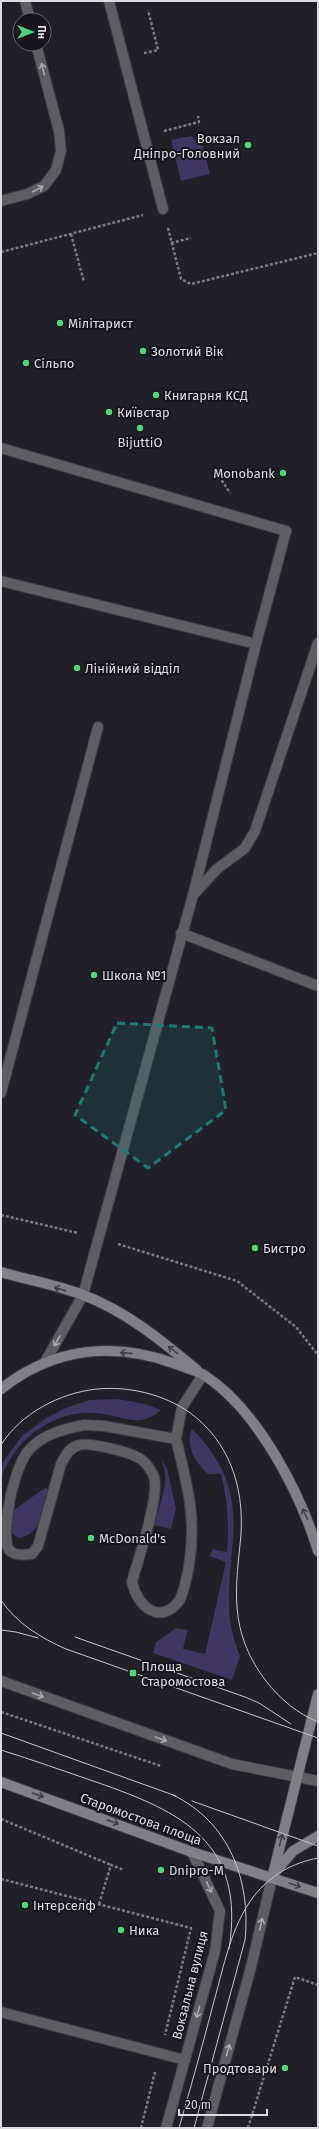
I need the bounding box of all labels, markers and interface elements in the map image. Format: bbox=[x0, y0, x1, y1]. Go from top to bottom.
north arrow bbox=[12, 12, 52, 52]
text: Пн bbox=[35, 25, 48, 39]
one-way arrow bbox=[39, 63, 46, 76]
place label: Вокзал Днiпро-Головний bbox=[133, 131, 240, 161]
marker: Вокзал Днiпро-Головний bbox=[243, 140, 253, 150]
one-way arrow bbox=[32, 184, 44, 192]
place label: Мілітарист bbox=[68, 316, 133, 331]
marker: Мілітарист bbox=[55, 318, 65, 328]
place label: Золотий Вік bbox=[151, 344, 223, 359]
marker: Золотий Вік bbox=[138, 346, 148, 356]
place label: Сільпо bbox=[34, 356, 74, 371]
marker: Сільпо bbox=[21, 358, 31, 368]
place label: Книгарня КСД bbox=[164, 388, 248, 403]
marker: Книгарня КСД bbox=[151, 390, 161, 400]
place label: Київстар bbox=[117, 405, 170, 420]
marker: Київстар bbox=[104, 407, 114, 417]
marker: BijuttiO bbox=[135, 423, 145, 433]
place label: BijuttiO bbox=[118, 435, 162, 450]
place label: Monobank bbox=[213, 466, 275, 481]
marker: Monobank bbox=[278, 468, 288, 478]
place label: Лінійний відділ bbox=[85, 661, 180, 676]
marker: Лінійний відділ bbox=[72, 663, 82, 673]
place label: Школа №1 bbox=[102, 968, 166, 983]
marker: Школа №1 bbox=[89, 970, 99, 980]
place label: Бистро bbox=[263, 1241, 306, 1256]
marker: Бистро bbox=[250, 1243, 260, 1253]
one-way arrow bbox=[54, 1285, 67, 1292]
one-way arrow bbox=[52, 1335, 60, 1347]
one-way arrow bbox=[168, 1346, 178, 1355]
one-way arrow bbox=[120, 1349, 133, 1356]
one-way arrow bbox=[301, 1508, 308, 1520]
place label: McDonald's bbox=[99, 1531, 166, 1546]
marker: McDonald's bbox=[86, 1533, 96, 1543]
place label: Площа Старомостова bbox=[141, 1659, 225, 1689]
marker: Площа Старомостова bbox=[128, 1668, 138, 1678]
one-way arrow bbox=[31, 1691, 43, 1699]
one-way arrow bbox=[155, 1735, 167, 1743]
street label: Старомостова площа bbox=[78, 1790, 204, 1848]
one-way arrow bbox=[31, 1792, 44, 1799]
one-way arrow bbox=[107, 1819, 119, 1827]
one-way arrow bbox=[278, 1834, 286, 1847]
place label: Dnipro-M bbox=[169, 1863, 224, 1878]
marker: Dnipro-M bbox=[156, 1865, 166, 1875]
one-way arrow bbox=[206, 1881, 213, 1893]
one-way arrow bbox=[288, 1882, 301, 1889]
place label: Інтерселф bbox=[33, 1898, 96, 1913]
marker: Інтерселф bbox=[20, 1900, 30, 1910]
one-way arrow bbox=[257, 1918, 265, 1931]
place label: Ника bbox=[129, 1923, 159, 1938]
marker: Ника bbox=[116, 1925, 126, 1935]
street label: Вокзальна вулиця bbox=[169, 1929, 211, 2041]
one-way arrow bbox=[194, 2005, 201, 2018]
one-way arrow bbox=[225, 2044, 232, 2057]
place label: Продтовари bbox=[203, 2061, 277, 2076]
marker: Продтовари bbox=[280, 2063, 290, 2073]
scale bar bbox=[179, 2091, 267, 2117]
text: 20 m bbox=[185, 2098, 211, 2112]

